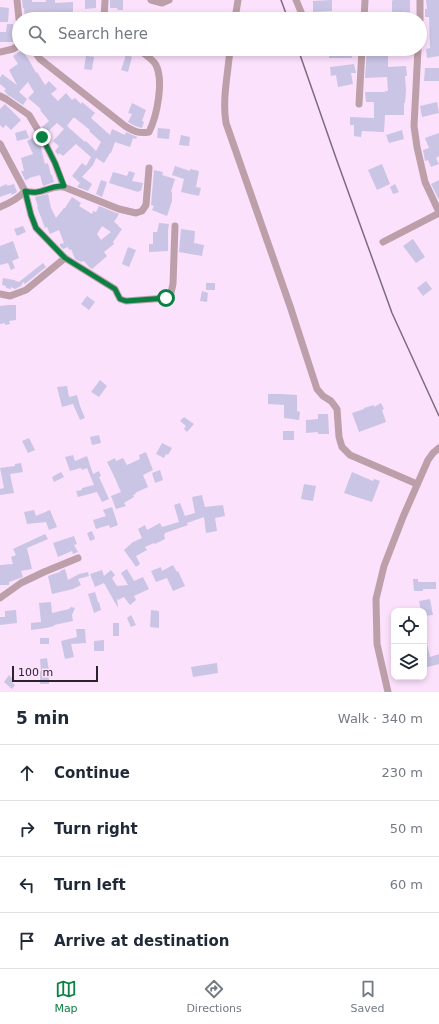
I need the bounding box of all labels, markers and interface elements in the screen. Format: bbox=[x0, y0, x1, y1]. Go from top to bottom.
search box bbox=[12, 12, 427, 56]
icon: search bbox=[26, 23, 48, 45]
text: Search here bbox=[58, 25, 148, 43]
route end bbox=[33, 128, 51, 146]
route start bbox=[157, 289, 175, 307]
map controls bbox=[391, 608, 427, 680]
button: locate bbox=[391, 608, 427, 644]
button: layers bbox=[391, 644, 427, 680]
scale bar bbox=[12, 664, 98, 683]
text: 100 m bbox=[18, 666, 53, 679]
text: 5 min bbox=[16, 708, 69, 728]
text: Walk · 340 m bbox=[338, 711, 423, 726]
icon: ahead bbox=[16, 762, 38, 784]
text: Continue bbox=[54, 764, 130, 782]
text: 230 m bbox=[381, 765, 423, 780]
icon: right bbox=[16, 818, 38, 840]
text: Turn right bbox=[54, 820, 138, 838]
text: 50 m bbox=[390, 821, 423, 836]
icon: left bbox=[16, 874, 38, 896]
text: Turn left bbox=[54, 876, 126, 894]
text: 60 m bbox=[390, 877, 423, 892]
icon: arrive bbox=[16, 930, 38, 952]
text: Arrive at destination bbox=[54, 932, 229, 950]
tab: Map bbox=[54, 978, 78, 1015]
tab: Directions bbox=[186, 978, 242, 1015]
tab: Saved bbox=[351, 978, 385, 1015]

